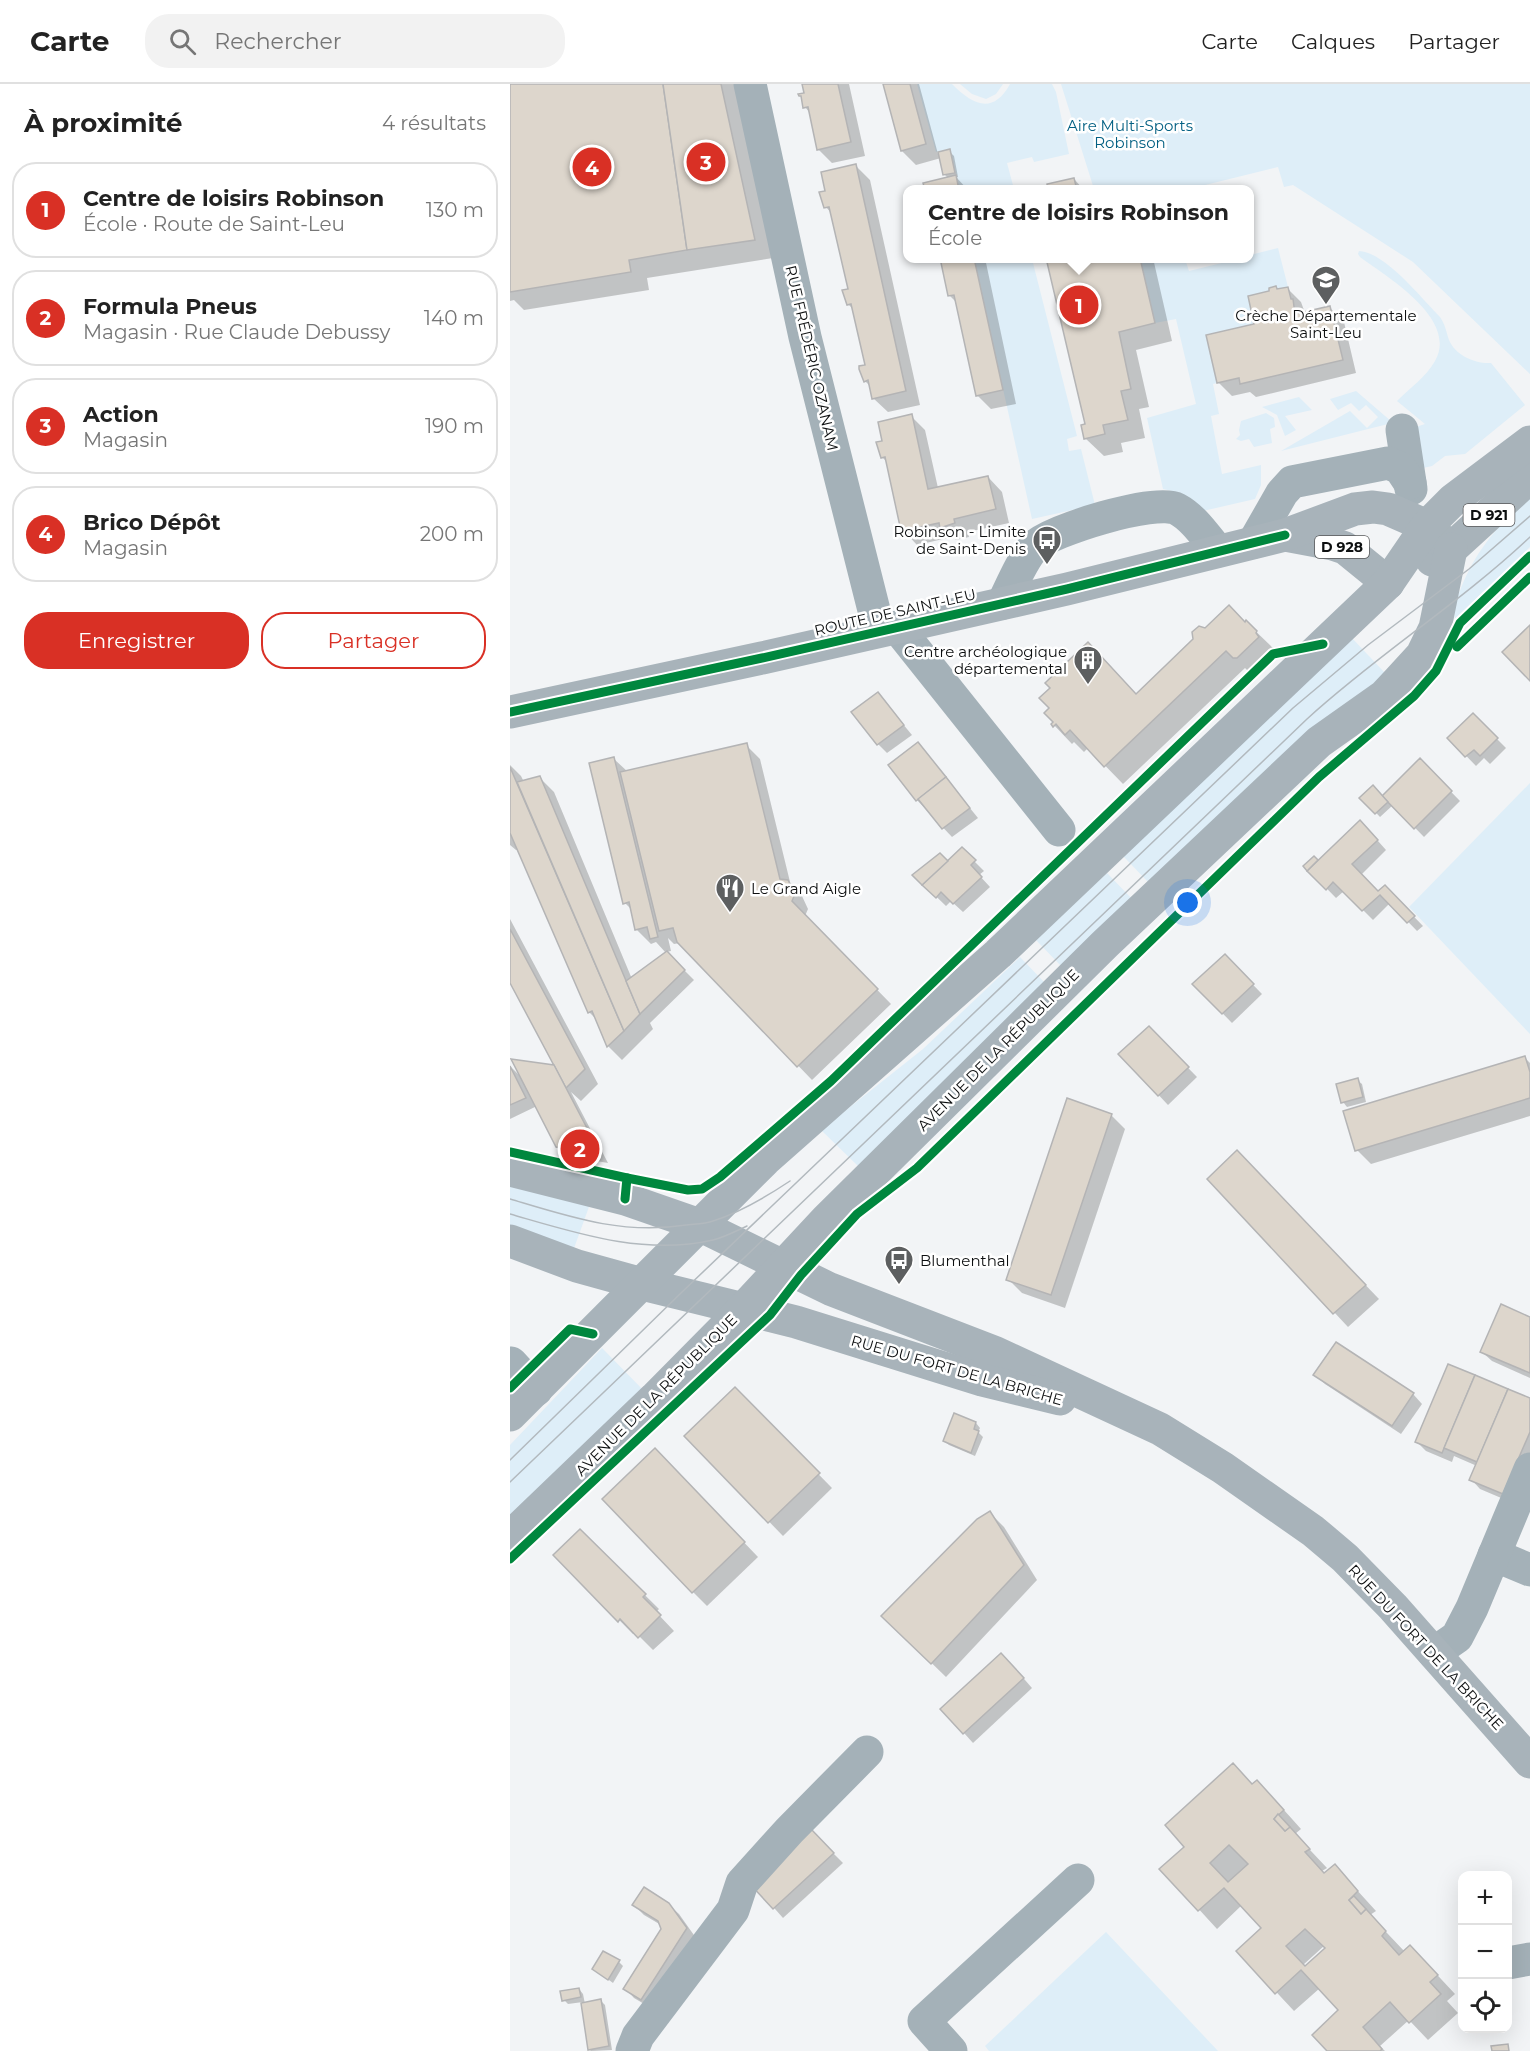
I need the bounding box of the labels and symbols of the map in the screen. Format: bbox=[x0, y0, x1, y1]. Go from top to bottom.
park label: Aire Multi-Sports Robinson bbox=[1067, 116, 1193, 152]
pin: 3 bbox=[686, 140, 726, 184]
pin: 4 bbox=[572, 144, 611, 190]
street label: RUE FRÉDÉRIC OZANAM bbox=[781, 263, 843, 453]
school or university icon: Crèche Départementale Saint-Leu bbox=[1310, 264, 1342, 306]
pin: 1 bbox=[1060, 282, 1098, 328]
place label: Crèche Départementale Saint-Leu bbox=[1235, 306, 1417, 342]
road number: D 921 bbox=[1464, 504, 1514, 526]
place label: Robinson - Limite de Saint-Denis bbox=[893, 522, 1026, 558]
bus stop icon: Robinson - Limite de Saint-Denis bbox=[1031, 524, 1063, 566]
road number: D 928 bbox=[1315, 536, 1369, 558]
street label: ROUTE DE SAINT-LEU bbox=[812, 584, 978, 640]
place label: Centre archéologique départemental bbox=[904, 642, 1067, 678]
building icon: Centre archéologique départemental bbox=[1072, 644, 1104, 686]
restaurant icon: Le Grand Aigle bbox=[714, 872, 746, 914]
place label: Le Grand Aigle bbox=[751, 879, 861, 898]
your location bbox=[1173, 888, 1202, 917]
street label: AVENUE DE LA RÉPUBLIQUE bbox=[913, 965, 1083, 1135]
pin: 2 bbox=[560, 1126, 600, 1172]
bus stop icon: Blumenthal bbox=[883, 1244, 915, 1286]
place label: Blumenthal bbox=[920, 1251, 1010, 1270]
street label: AVENUE DE LA RÉPUBLIQUE bbox=[571, 1310, 741, 1480]
street label: RUE DU FORT DE LA BRICHE bbox=[849, 1331, 1065, 1409]
street label: RUE DU FORT DE LA BRICHE bbox=[1344, 1560, 1508, 1734]

